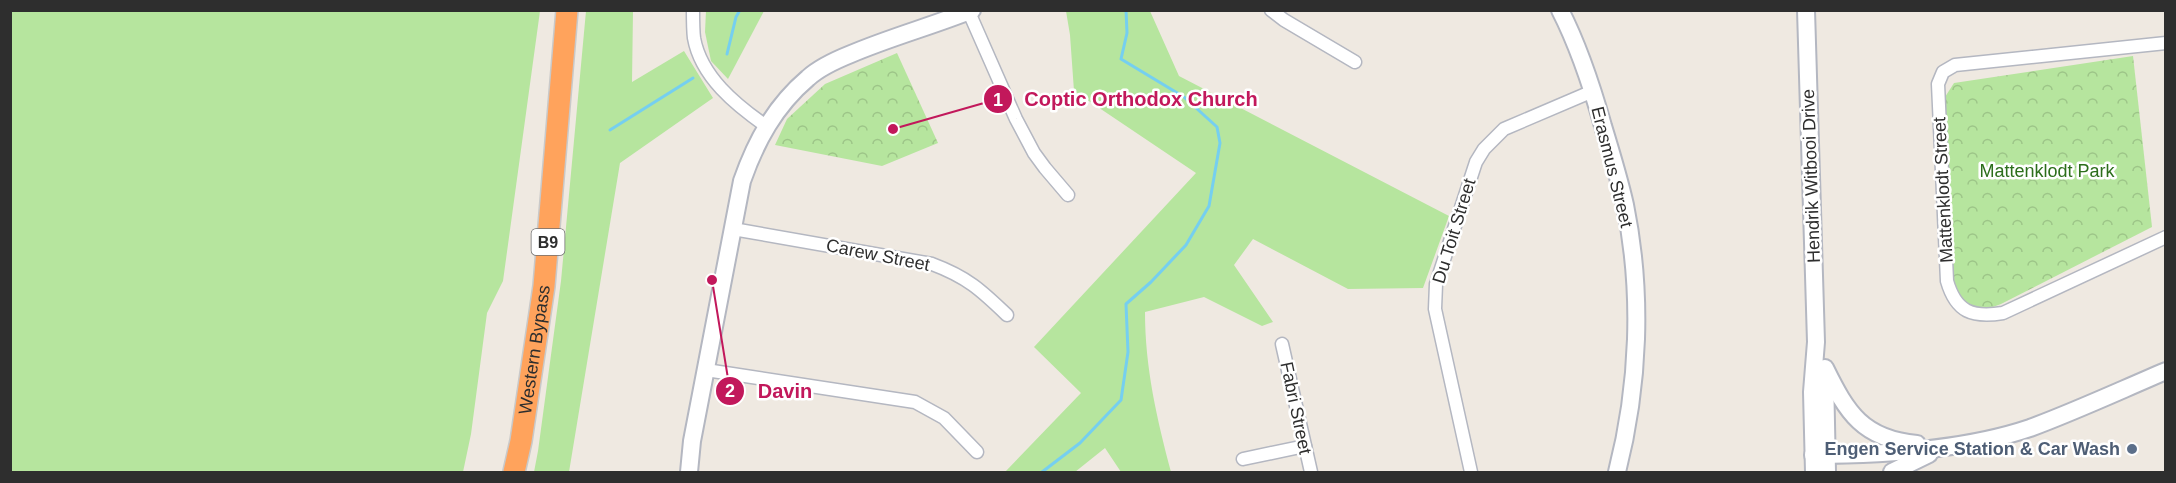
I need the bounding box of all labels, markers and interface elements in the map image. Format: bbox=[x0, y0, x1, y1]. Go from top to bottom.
callout: Coptic Orthodox Church bbox=[983, 80, 1270, 118]
text: Coptic Orthodox Church bbox=[1024, 88, 1258, 110]
street label: Hendrik Witbooi Drive bbox=[1798, 89, 1824, 263]
text: 1 bbox=[993, 90, 1003, 110]
street label: Erasmus Street bbox=[1587, 104, 1637, 230]
street label: Mattenklodt Street bbox=[1929, 117, 1957, 263]
park label: Mattenklodt Park bbox=[1979, 161, 2116, 181]
street label: Du Toit Street bbox=[1429, 176, 1479, 286]
road number: B9 bbox=[532, 229, 564, 255]
street label: Carew Street bbox=[825, 235, 931, 275]
street label: Western Bypass bbox=[515, 284, 554, 416]
street label: Fabri Street bbox=[1276, 360, 1316, 456]
callout: Davin bbox=[715, 372, 824, 410]
text: Davin bbox=[758, 380, 812, 402]
text: 2 bbox=[725, 381, 735, 401]
place label: Engen Service Station & Car Wash bbox=[1825, 439, 2120, 459]
marker: Engen Service Station & Car Wash bbox=[2125, 442, 2139, 456]

